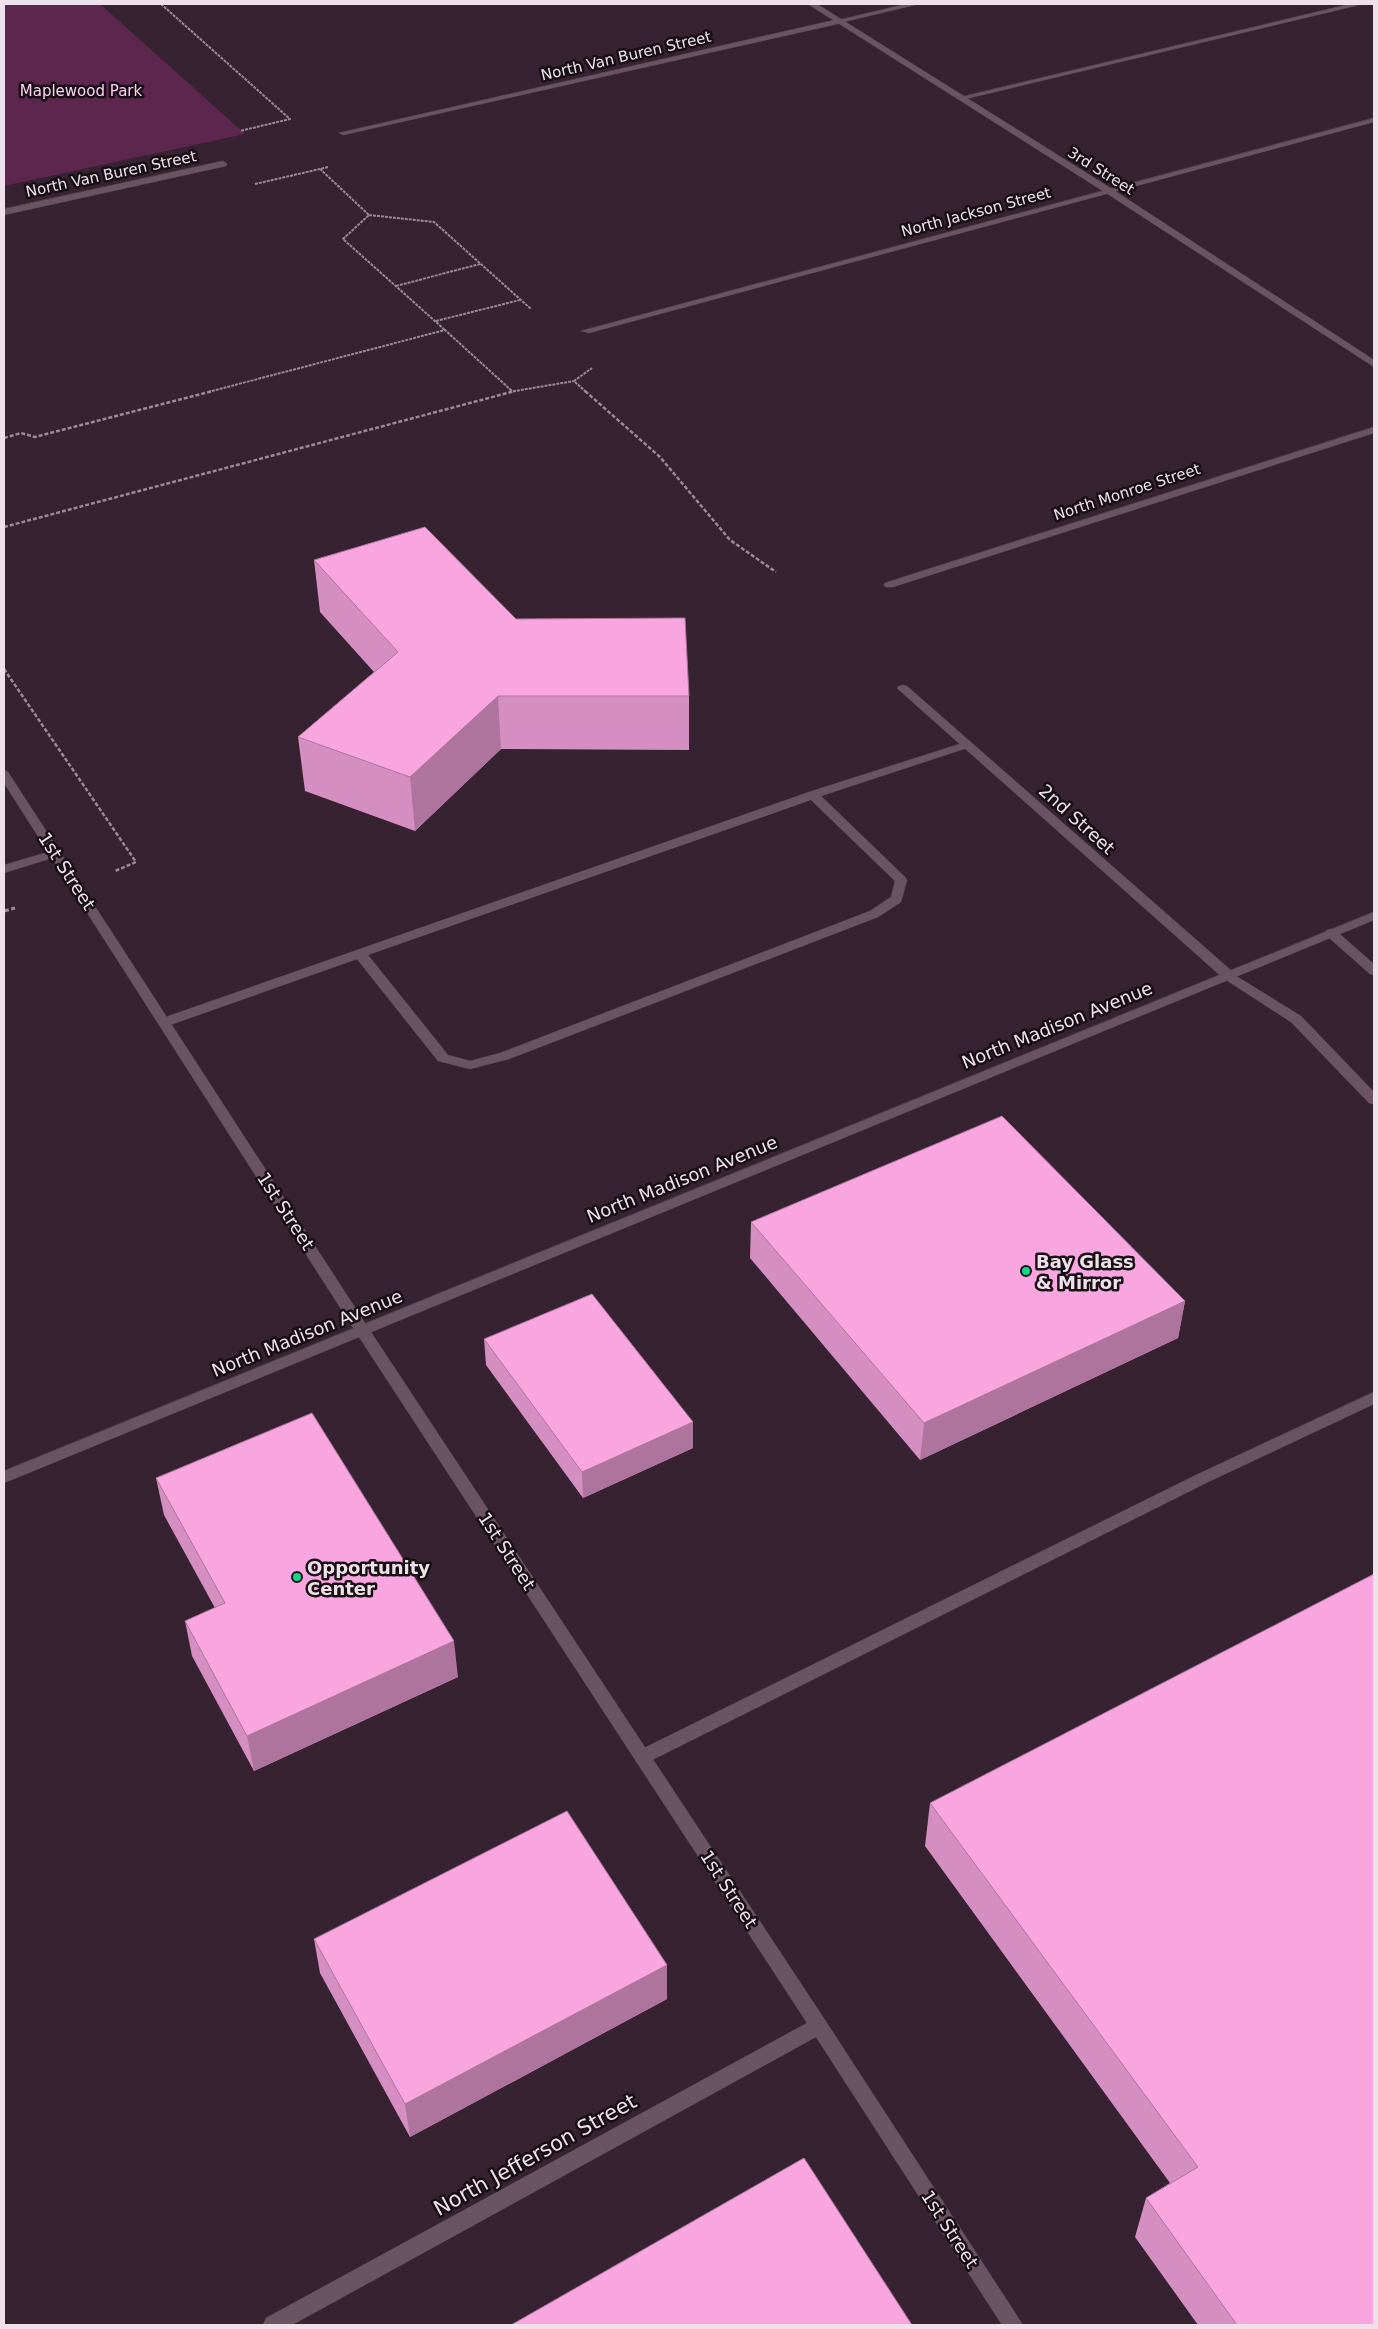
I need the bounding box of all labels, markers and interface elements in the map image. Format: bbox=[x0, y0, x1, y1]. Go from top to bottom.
street label: North Van Buren Street bbox=[539, 28, 713, 84]
park label: Maplewood Park bbox=[20, 82, 142, 100]
street label: 3rd Street bbox=[1064, 143, 1138, 199]
street label: North Van Buren Street bbox=[24, 147, 198, 201]
street label: North Jackson Street bbox=[899, 183, 1053, 241]
street label: North Monroe Street bbox=[1051, 460, 1203, 524]
street label: 2nd Street bbox=[1035, 780, 1119, 858]
street label: 1st Street bbox=[34, 828, 100, 914]
street label: North Madison Avenue bbox=[959, 977, 1155, 1073]
street label: North Madison Avenue bbox=[584, 1131, 780, 1227]
street label: 1st Street bbox=[253, 1168, 319, 1254]
place label: Bay Glass & Mirror bbox=[1036, 1251, 1134, 1293]
marker: Bay Glass & Mirror bbox=[1020, 1265, 1032, 1277]
street label: North Madison Avenue bbox=[209, 1285, 405, 1381]
street label: 1st Street bbox=[474, 1508, 540, 1594]
place label: Opportunity Center bbox=[307, 1557, 430, 1599]
marker: Opportunity Center bbox=[291, 1571, 303, 1583]
street label: 1st Street bbox=[696, 1846, 762, 1932]
street label: North Jefferson Street bbox=[429, 2089, 641, 2221]
street label: 1st Street bbox=[917, 2186, 983, 2272]

